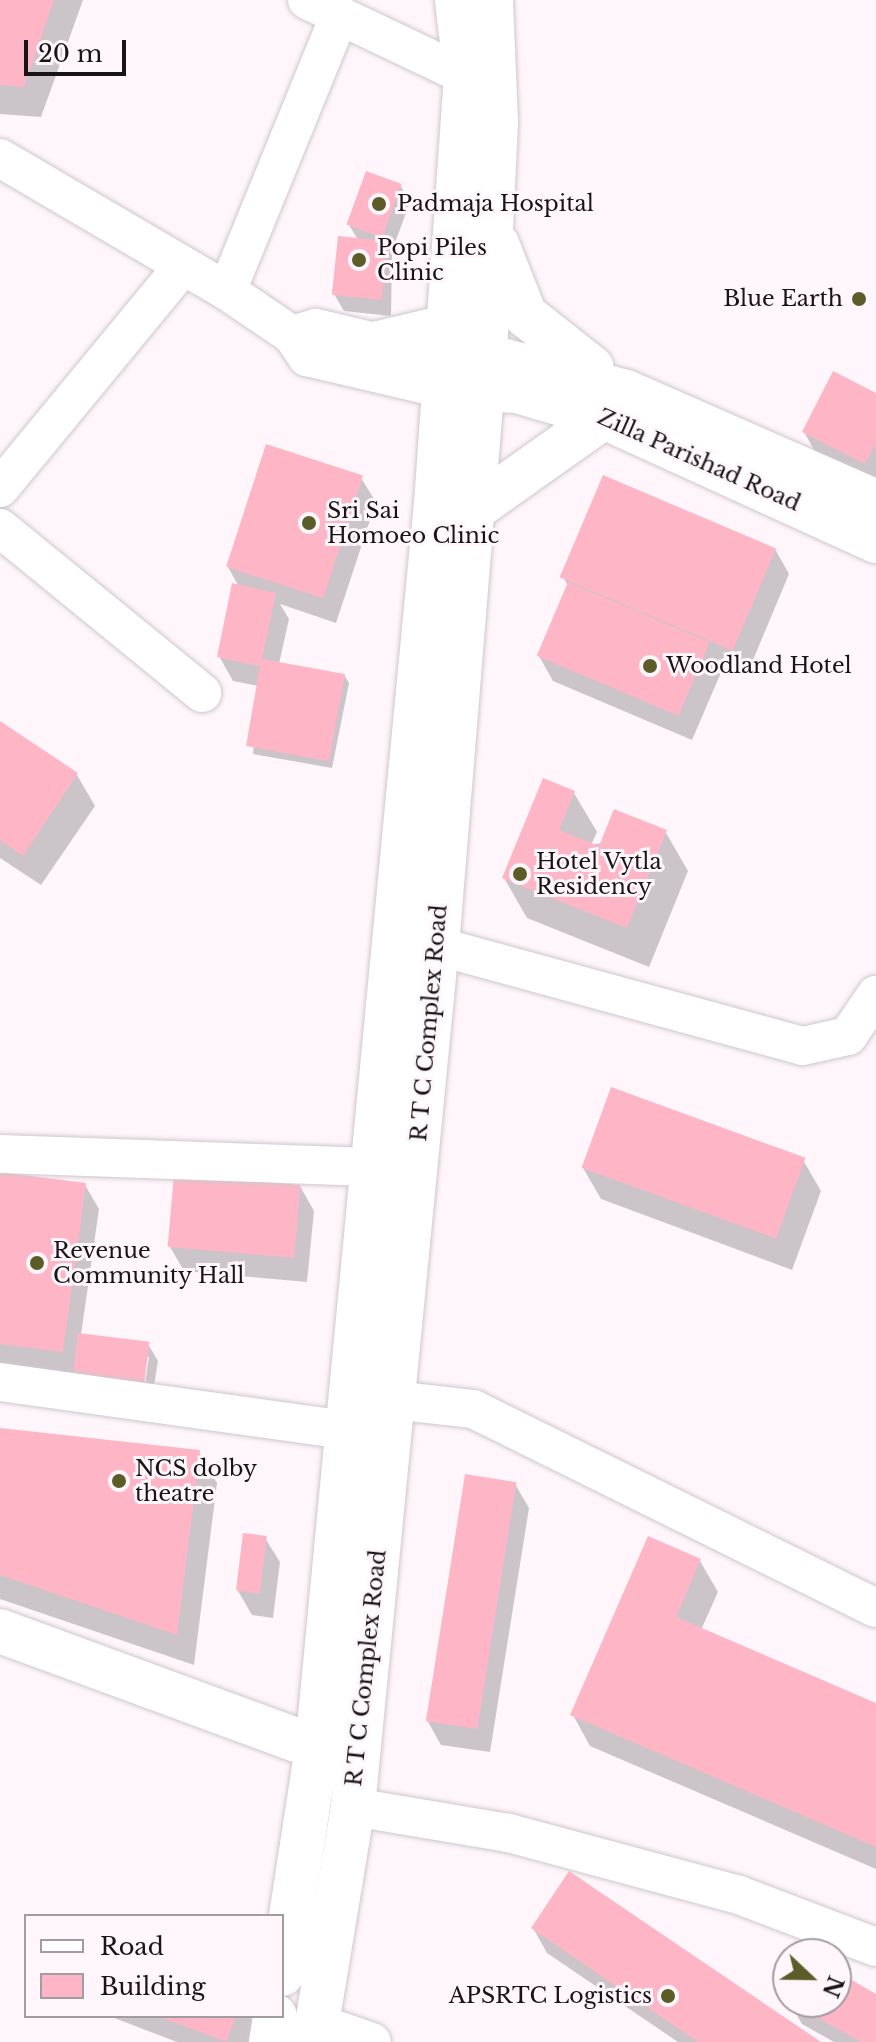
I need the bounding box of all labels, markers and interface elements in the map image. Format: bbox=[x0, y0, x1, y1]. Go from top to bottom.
scale bar bbox=[28, 24, 130, 74]
text: 20 m bbox=[38, 39, 103, 68]
place label: Padmaja Hospital bbox=[397, 191, 594, 217]
marker: Padmaja Hospital bbox=[368, 193, 390, 215]
place label: Popi Piles Clinic bbox=[377, 234, 487, 286]
marker: Popi Piles Clinic bbox=[348, 249, 370, 271]
place label: Blue Earth bbox=[723, 286, 843, 312]
marker: Blue Earth bbox=[850, 290, 868, 308]
street label: Zilla Parishad Road bbox=[593, 403, 805, 517]
place label: Sri Sai Homoeo Clinic bbox=[327, 497, 499, 548]
marker: Sri Sai Homoeo Clinic bbox=[298, 512, 320, 534]
place label: Woodland Hotel bbox=[666, 653, 852, 679]
marker: Woodland Hotel bbox=[641, 657, 659, 675]
place label: Hotel Vytla Residency bbox=[536, 848, 663, 900]
marker: Hotel Vytla Residency bbox=[511, 865, 529, 883]
street label: R T C Complex Road bbox=[405, 902, 453, 1144]
place label: Revenue Community Hall bbox=[53, 1237, 245, 1288]
marker: Revenue Community Hall bbox=[28, 1254, 46, 1272]
place label: NCS dolby theatre bbox=[135, 1455, 257, 1506]
marker: NCS dolby theatre bbox=[110, 1472, 128, 1490]
street label: R T C Complex Road bbox=[340, 1547, 392, 1789]
legend bbox=[24, 1914, 284, 2018]
text: Road bbox=[100, 1932, 164, 1961]
north arrow bbox=[772, 1938, 852, 2018]
text: Building bbox=[100, 1972, 206, 2001]
text: N bbox=[816, 1972, 849, 2001]
place label: APSRTC Logistics bbox=[449, 1983, 652, 2009]
marker: APSRTC Logistics bbox=[659, 1987, 677, 2005]

